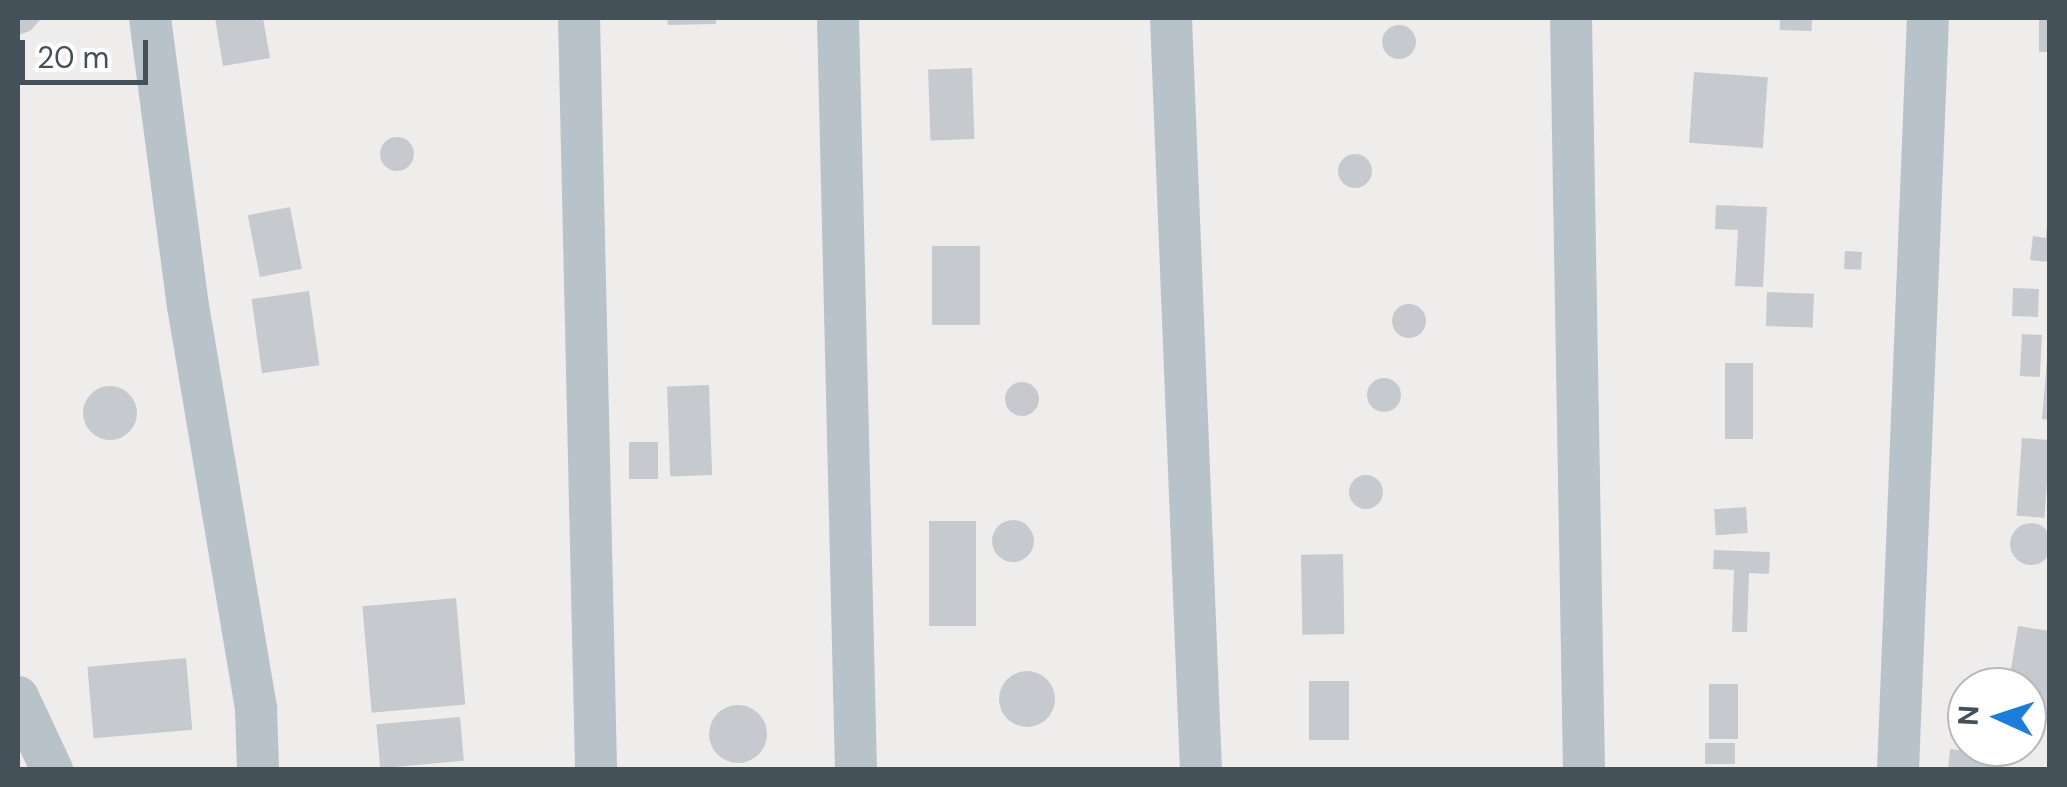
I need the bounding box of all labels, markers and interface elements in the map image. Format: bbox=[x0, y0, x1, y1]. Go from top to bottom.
scale bar bbox=[25, 20, 152, 82]
text: 20 m bbox=[37, 38, 109, 77]
north arrow bbox=[1947, 667, 2047, 767]
text: N bbox=[1950, 704, 1988, 727]

